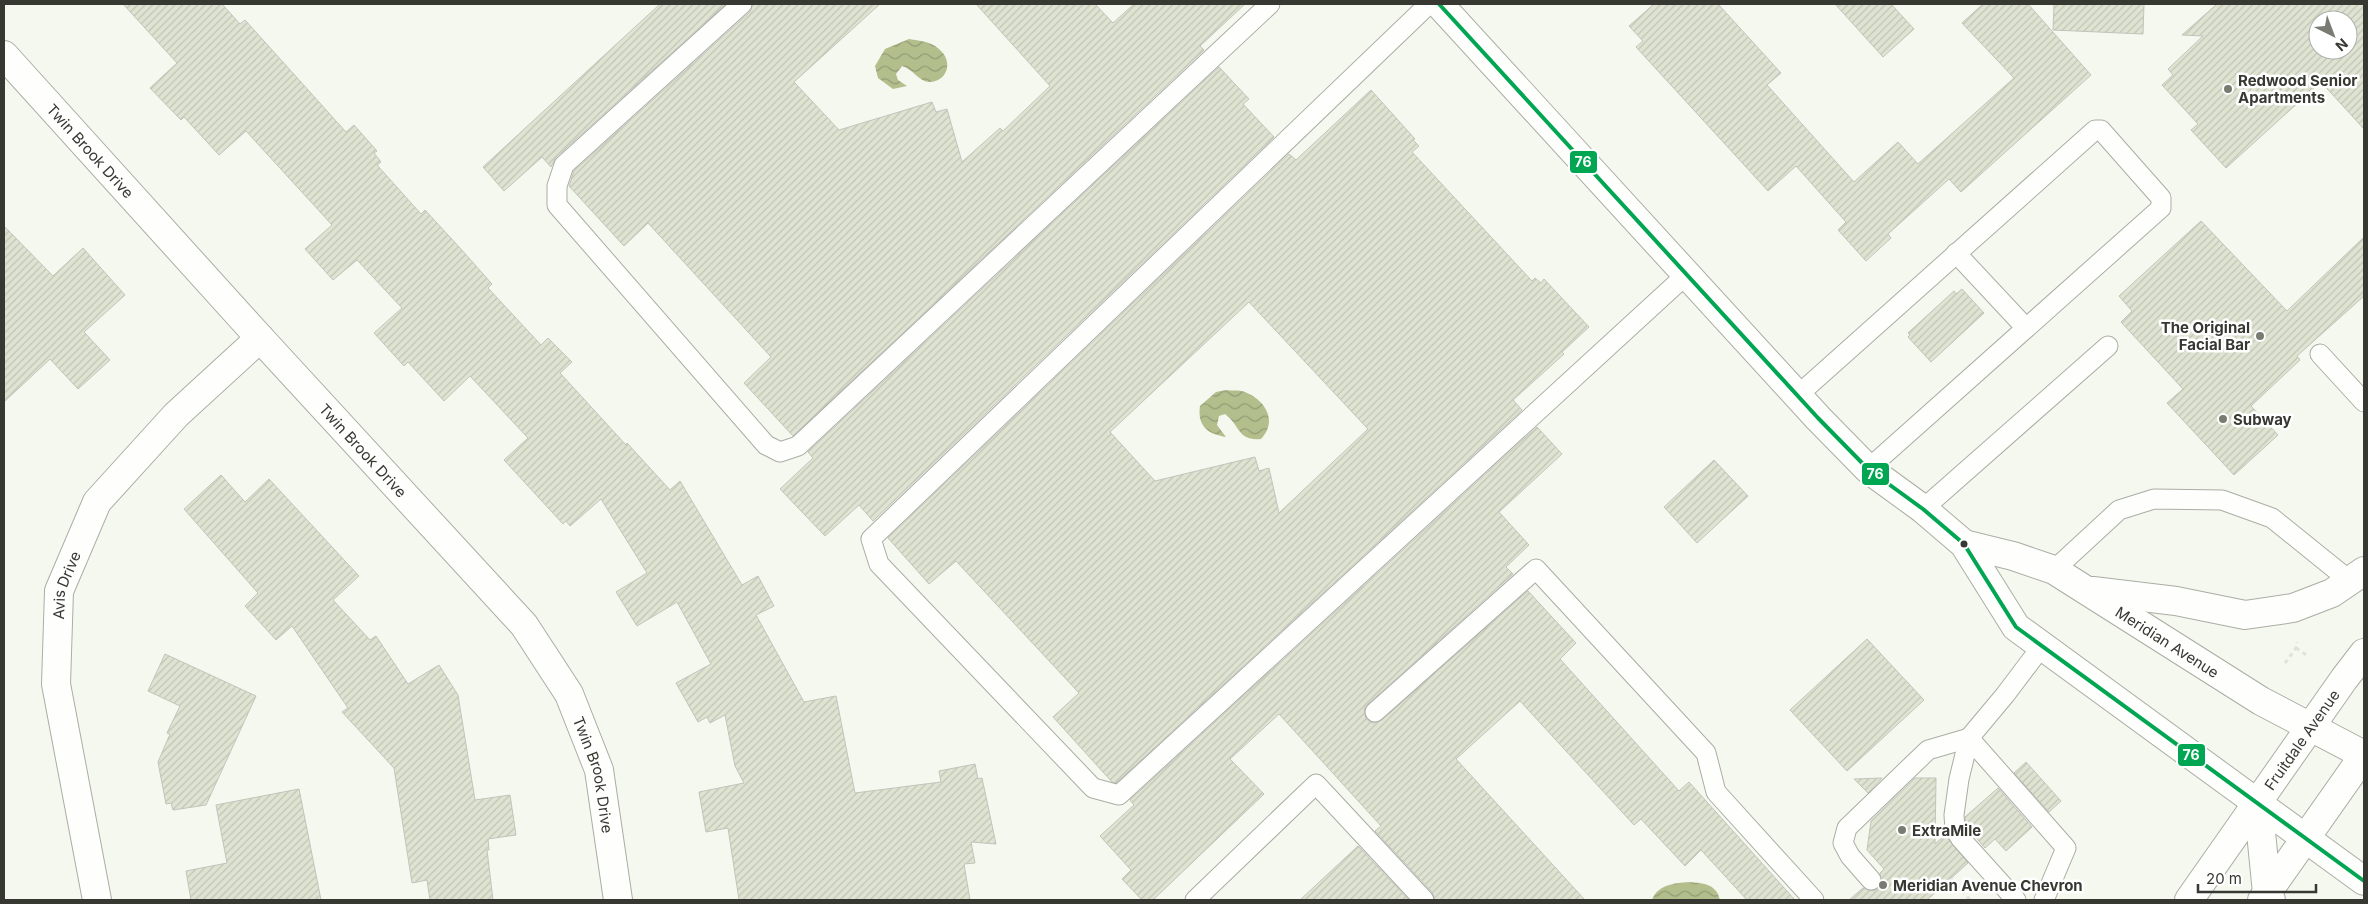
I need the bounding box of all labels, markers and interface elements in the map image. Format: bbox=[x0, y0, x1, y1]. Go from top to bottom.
north arrow bbox=[2308, 10, 2358, 60]
text: N bbox=[2332, 35, 2352, 55]
place label: Redwood Senior Apartments bbox=[2238, 71, 2357, 107]
marker: Redwood Senior Apartments bbox=[2222, 83, 2234, 95]
street label: Twin Brook Drive bbox=[43, 100, 138, 202]
line badge: 76 bbox=[1569, 150, 1598, 174]
text: 76 bbox=[1574, 153, 1592, 170]
place label: The Original Facial Bar bbox=[2161, 318, 2250, 354]
marker: The Original Facial Bar bbox=[2254, 330, 2266, 342]
street label: Twin Brook Drive bbox=[315, 399, 411, 501]
place label: Subway bbox=[2233, 410, 2292, 429]
marker: Subway bbox=[2217, 413, 2229, 425]
line badge: 76 bbox=[1861, 462, 1890, 486]
text: 76 bbox=[1866, 465, 1884, 482]
unlabelled marker bbox=[1959, 539, 1969, 549]
street label: Avis Drive bbox=[49, 548, 84, 620]
street label: Meridian Avenue bbox=[2112, 602, 2223, 682]
street label: Fruitdale Avenue bbox=[2260, 686, 2343, 793]
street label: Twin Brook Drive bbox=[569, 713, 618, 834]
line badge: 76 bbox=[2177, 743, 2206, 767]
text: 76 bbox=[2182, 746, 2200, 763]
place label: ExtraMile bbox=[1912, 821, 1981, 840]
marker: ExtraMile bbox=[1896, 824, 1908, 836]
scale bar bbox=[2198, 862, 2316, 894]
text: 20 m bbox=[2206, 869, 2242, 888]
place label: Meridian Avenue Chevron bbox=[1893, 876, 2083, 895]
marker: Meridian Avenue Chevron bbox=[1877, 879, 1889, 891]

